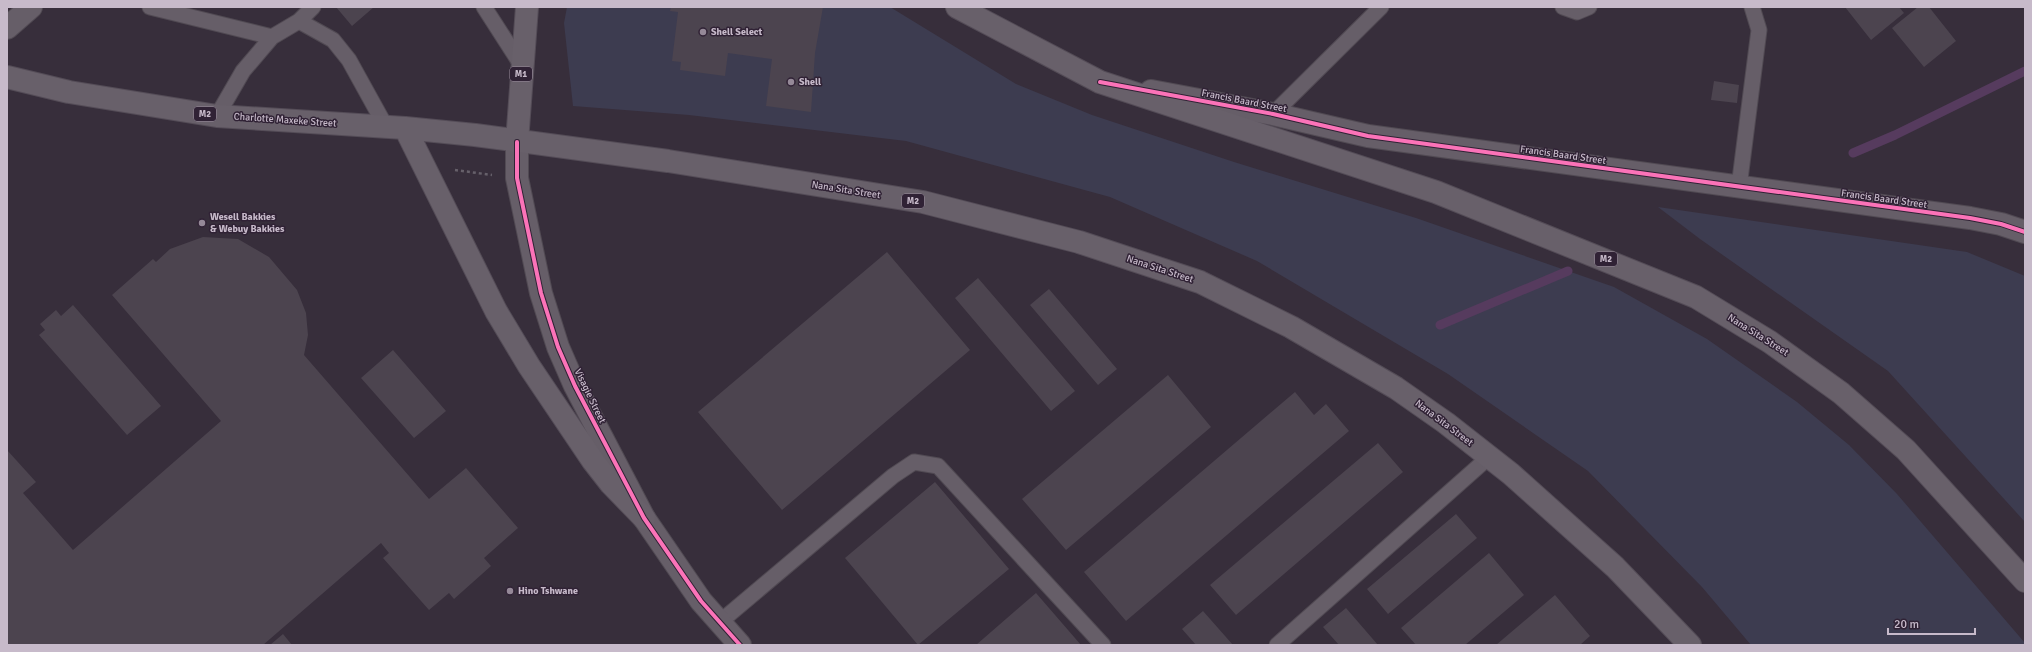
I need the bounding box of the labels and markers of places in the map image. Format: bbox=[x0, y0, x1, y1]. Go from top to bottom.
place label: Shell Select bbox=[711, 26, 763, 38]
marker: Shell Select bbox=[698, 27, 708, 37]
place label: Shell bbox=[799, 76, 821, 88]
marker: Shell bbox=[786, 77, 796, 87]
place label: Wesell Bakkies & Webuy Bakkies bbox=[210, 211, 285, 235]
marker: Wesell Bakkies & Webuy Bakkies bbox=[197, 218, 207, 228]
place label: Hino Tshwane bbox=[518, 585, 578, 597]
marker: Hino Tshwane bbox=[505, 586, 515, 596]

